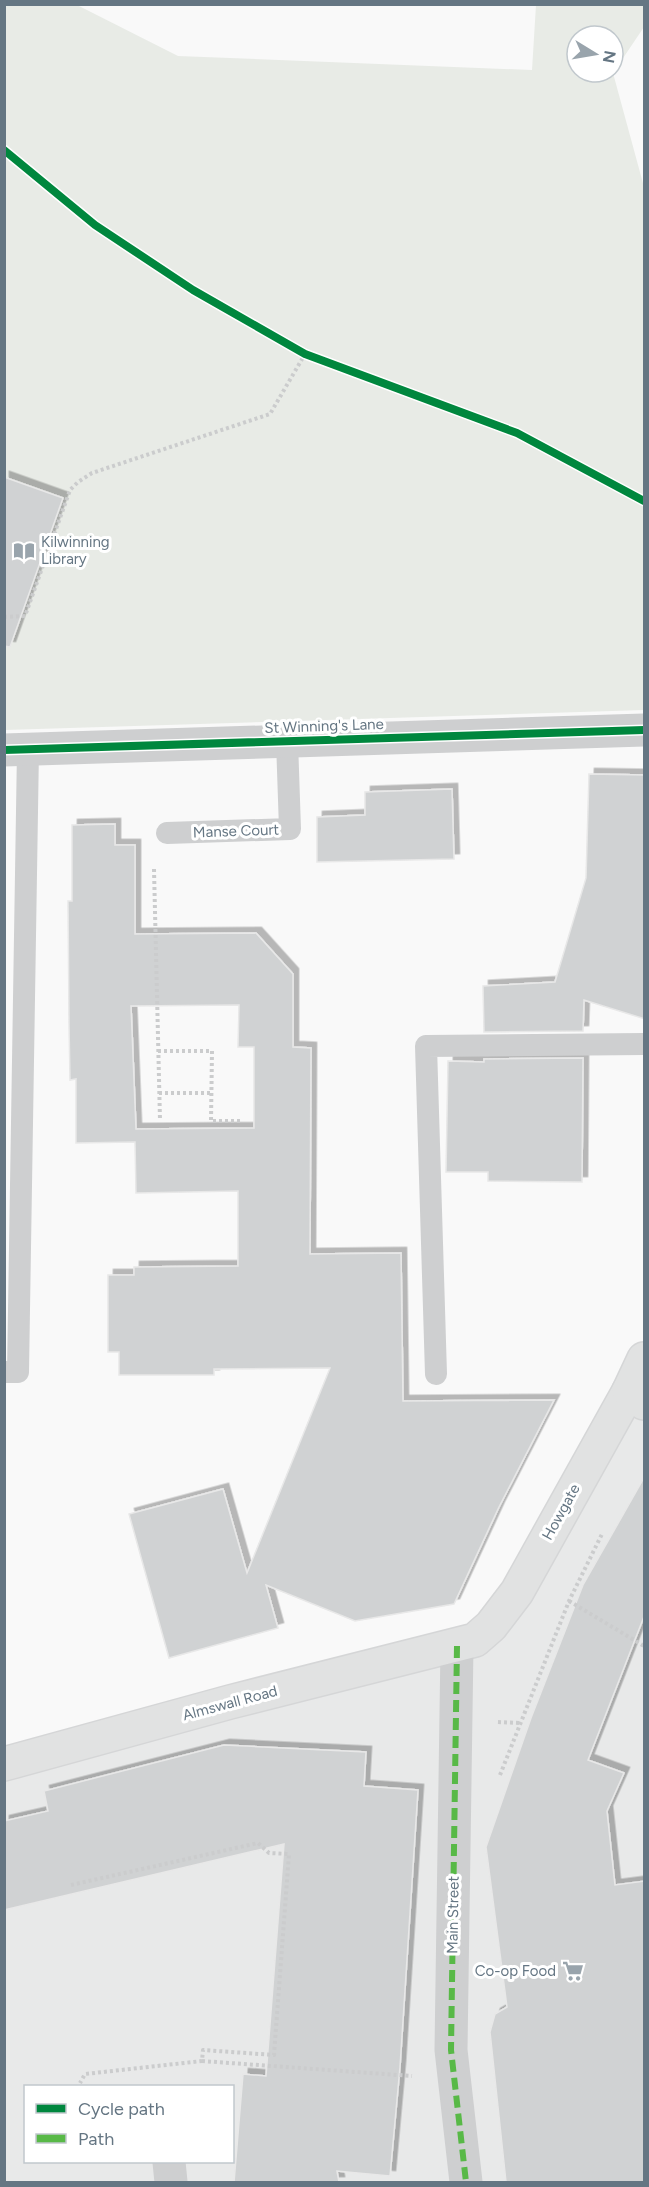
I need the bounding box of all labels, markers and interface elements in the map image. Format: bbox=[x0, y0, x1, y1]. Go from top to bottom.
north arrow bbox=[565, 24, 625, 84]
text: N bbox=[599, 49, 620, 65]
place label: Kilwinning Library bbox=[41, 533, 110, 568]
library icon: Kilwinning Library bbox=[12, 539, 36, 563]
street label: St Winning's Lane bbox=[264, 715, 384, 737]
street label: Manse Court bbox=[193, 820, 280, 841]
street label: Howgate bbox=[538, 1481, 584, 1543]
street label: Almswall Road bbox=[181, 1682, 279, 1724]
street label: Main Street bbox=[443, 1876, 463, 1954]
supermarket icon: Co-op Food bbox=[561, 1959, 585, 1983]
place label: Co-op Food bbox=[475, 1962, 556, 1980]
legend bbox=[24, 2085, 234, 2163]
text: Cycle path bbox=[78, 2098, 165, 2120]
text: Path bbox=[78, 2128, 114, 2150]

